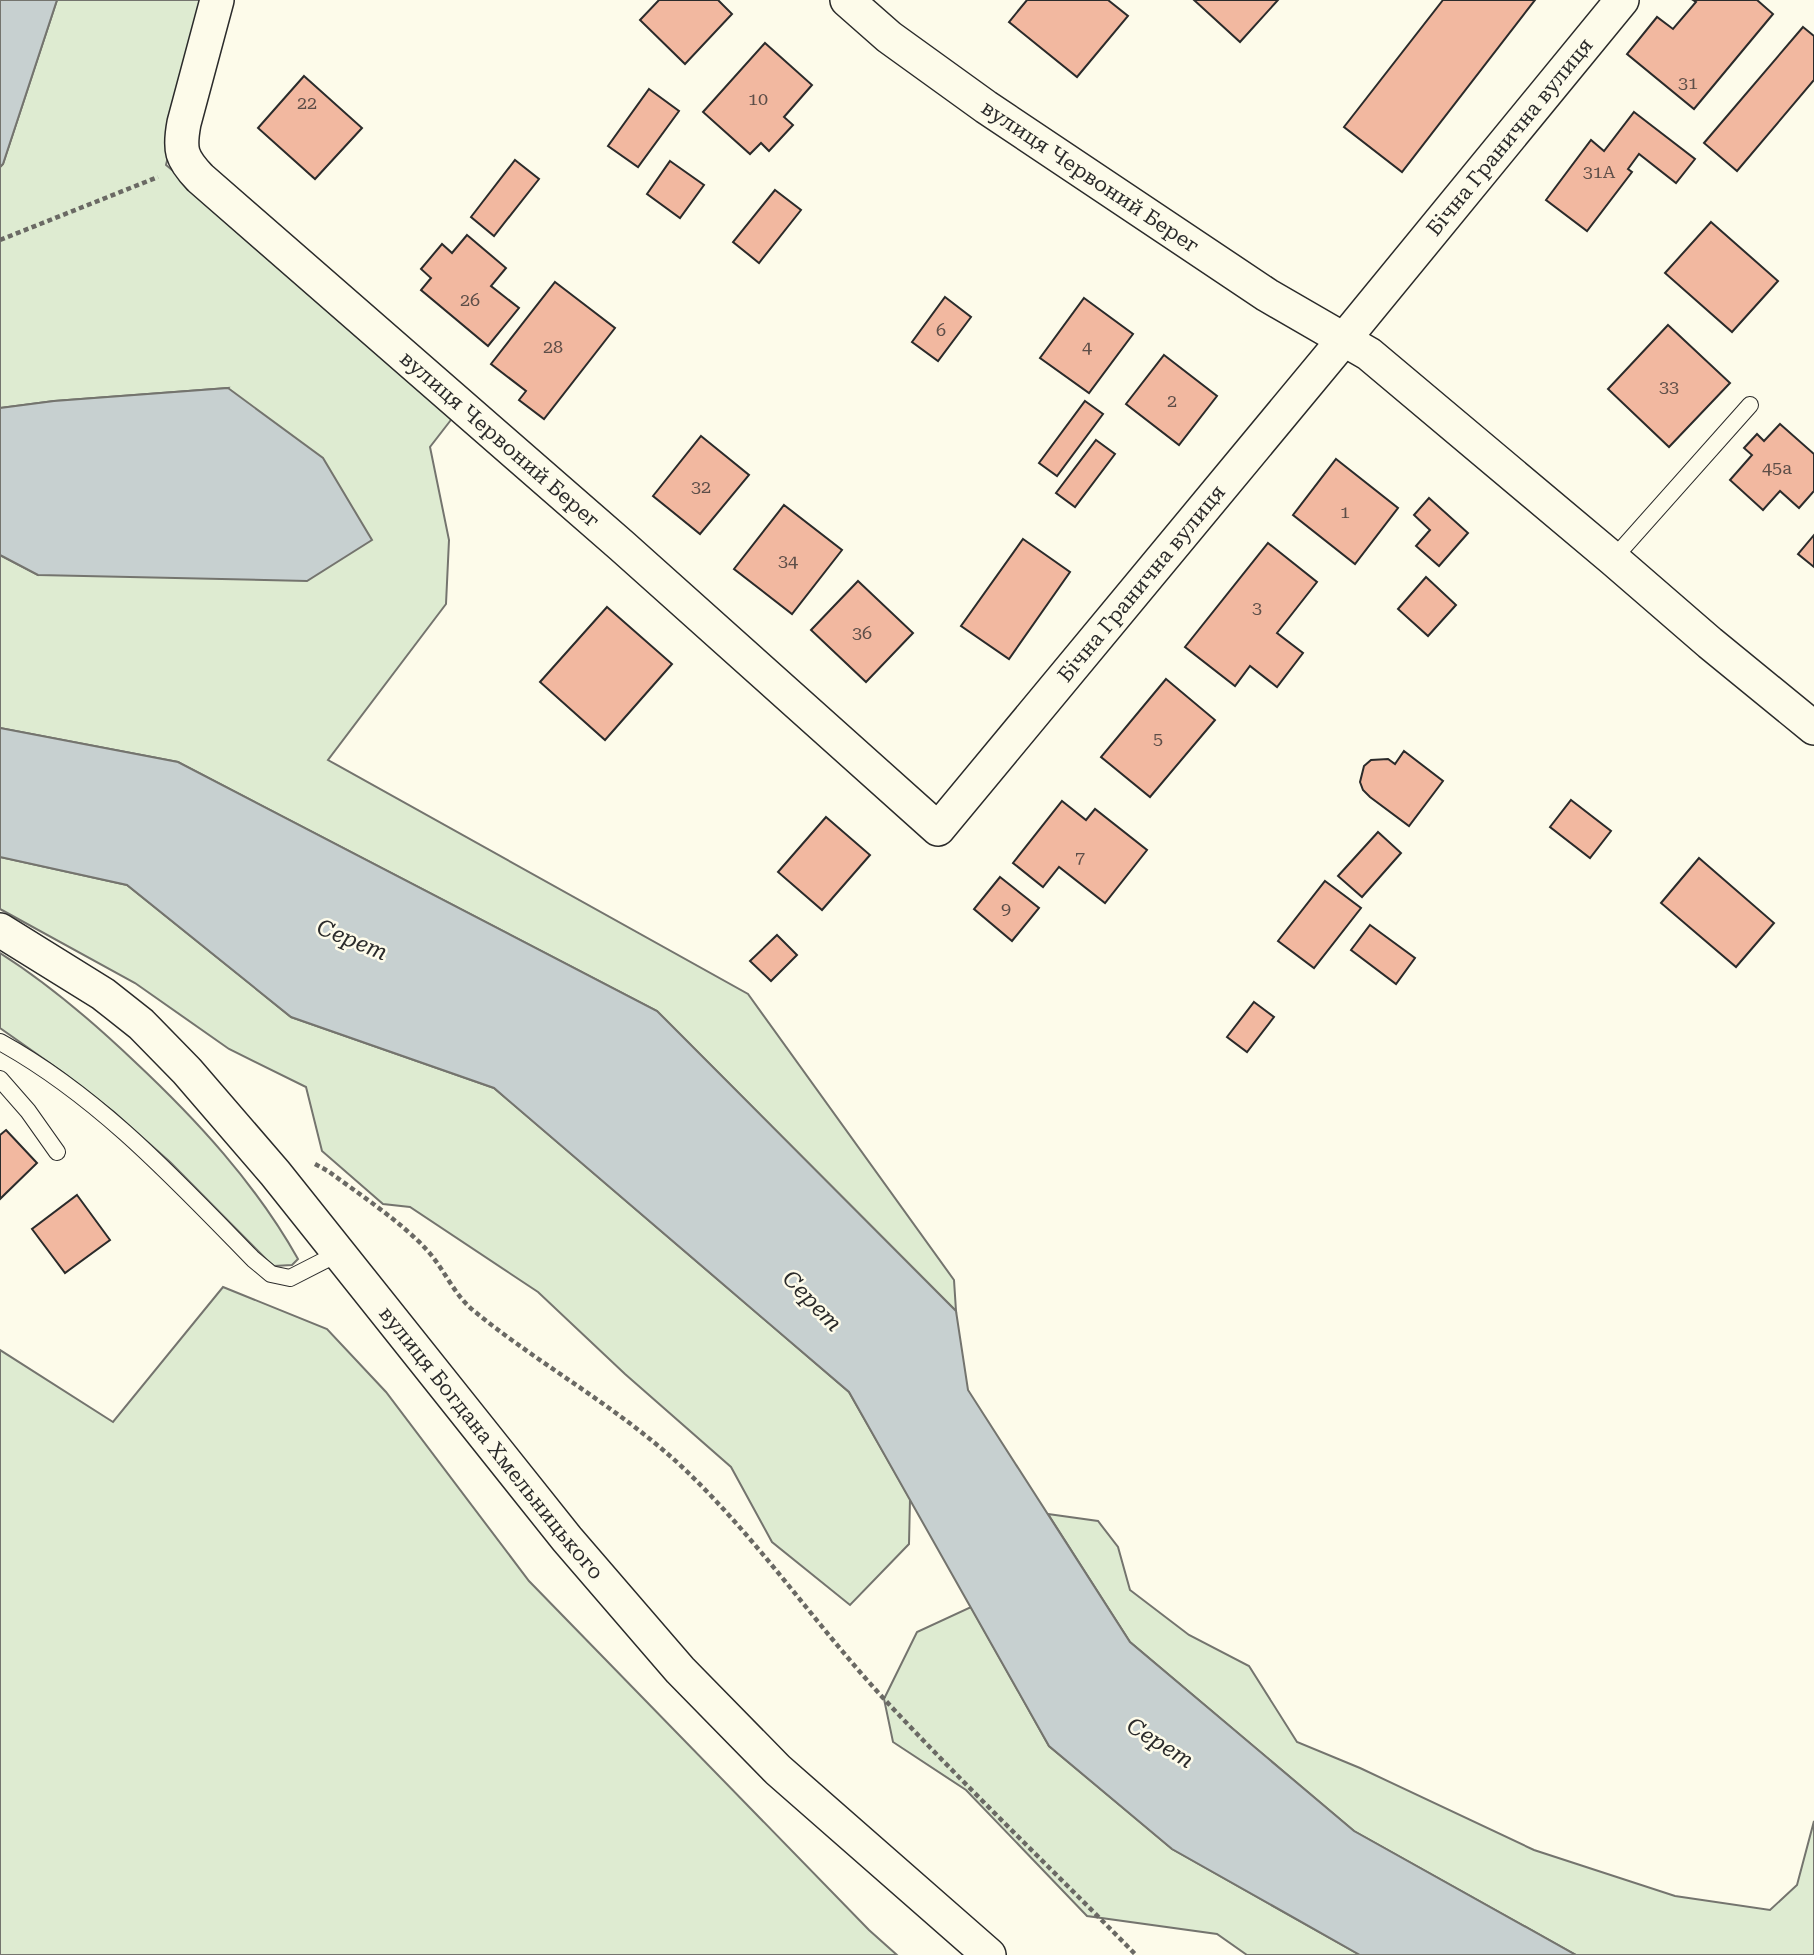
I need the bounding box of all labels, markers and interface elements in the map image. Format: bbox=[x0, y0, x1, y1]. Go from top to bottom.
street label: Бічна Гранична вулиця bbox=[1422, 33, 1598, 241]
house number: 31 bbox=[1678, 72, 1698, 93]
house number: 10 bbox=[748, 88, 768, 109]
house number: 22 bbox=[297, 92, 317, 113]
street label: вулиця Червоний Берег bbox=[977, 95, 1204, 258]
house number: 31А bbox=[1583, 161, 1616, 182]
house number: 26 bbox=[460, 289, 480, 310]
house number: 6 bbox=[936, 319, 946, 340]
house number: 28 bbox=[543, 336, 563, 357]
house number: 4 bbox=[1082, 336, 1092, 357]
street label: вулиця Червоний Берег bbox=[395, 346, 604, 533]
house number: 33 bbox=[1659, 376, 1679, 397]
house number: 2 bbox=[1167, 390, 1177, 411]
house number: 45а bbox=[1762, 457, 1792, 478]
house number: 32 bbox=[691, 476, 711, 497]
street label: Бічна Гранична вулиця bbox=[1053, 480, 1230, 687]
house number: 1 bbox=[1340, 501, 1350, 522]
house number: 34 bbox=[778, 550, 798, 571]
house number: 3 bbox=[1252, 597, 1262, 618]
house number: 36 bbox=[852, 622, 872, 643]
house number: 5 bbox=[1153, 728, 1163, 749]
house number: 7 bbox=[1075, 847, 1085, 868]
house number: 9 bbox=[1001, 898, 1011, 919]
water label: Серет bbox=[313, 914, 391, 966]
water label: Серет bbox=[777, 1265, 847, 1337]
street label: вулиця Богдана Хмельницького bbox=[374, 1302, 608, 1584]
water label: Серет bbox=[1121, 1712, 1199, 1774]

